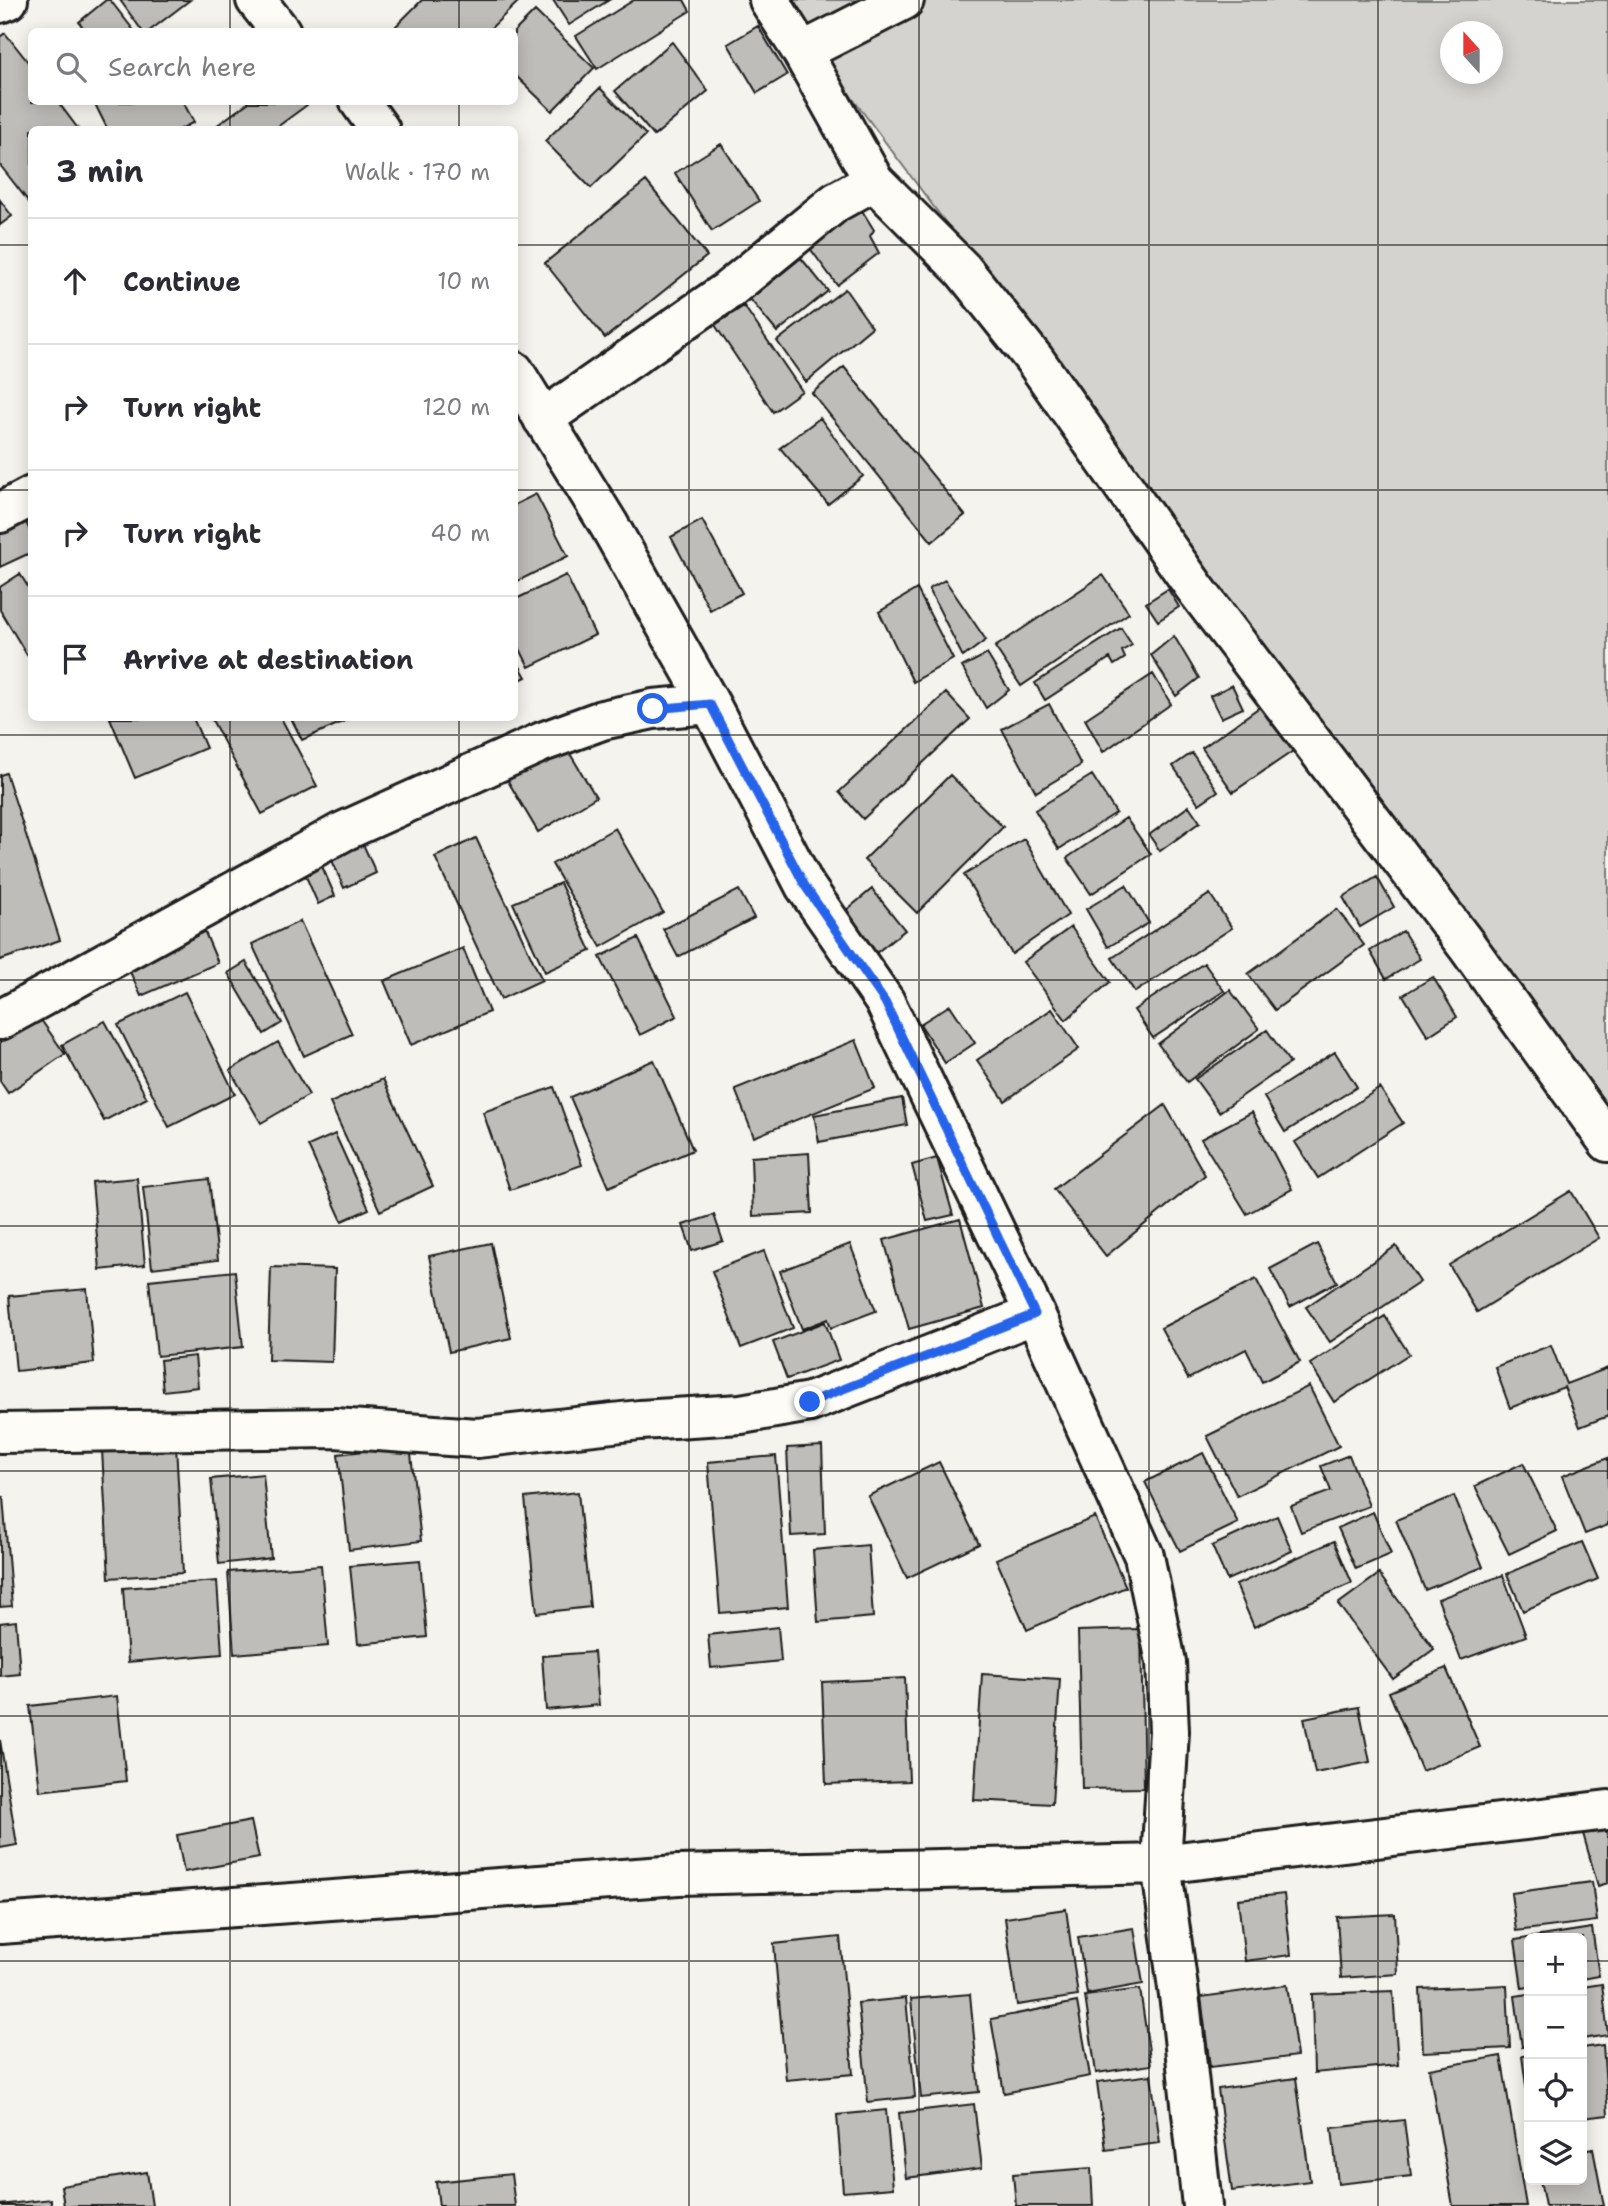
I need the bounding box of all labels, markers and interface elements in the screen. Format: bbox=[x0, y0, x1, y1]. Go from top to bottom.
north arrow bbox=[1440, 21, 1503, 84]
search box bbox=[28, 28, 518, 105]
icon: search bbox=[52, 48, 90, 86]
text: Search here bbox=[108, 49, 257, 84]
text: 3 min bbox=[56, 151, 143, 192]
text: Walk · 170 m bbox=[345, 157, 490, 187]
icon: ahead bbox=[56, 262, 94, 300]
text: Continue bbox=[123, 264, 241, 299]
text: 10 m bbox=[437, 266, 490, 296]
icon: right bbox=[56, 388, 94, 426]
text: Turn right bbox=[123, 390, 261, 425]
text: 120 m bbox=[422, 392, 490, 422]
icon: right bbox=[56, 514, 94, 552]
text: Turn right bbox=[123, 516, 261, 551]
text: 40 m bbox=[430, 518, 490, 548]
icon: arrive bbox=[56, 640, 94, 678]
text: Arrive at destination bbox=[123, 642, 413, 677]
route start bbox=[637, 693, 668, 724]
route end bbox=[794, 1386, 825, 1417]
map controls bbox=[1524, 1933, 1587, 2185]
button: + bbox=[1524, 1933, 1587, 1996]
button: − bbox=[1524, 1996, 1587, 2059]
button: locate bbox=[1524, 2059, 1587, 2122]
button: layers bbox=[1524, 2122, 1587, 2185]

